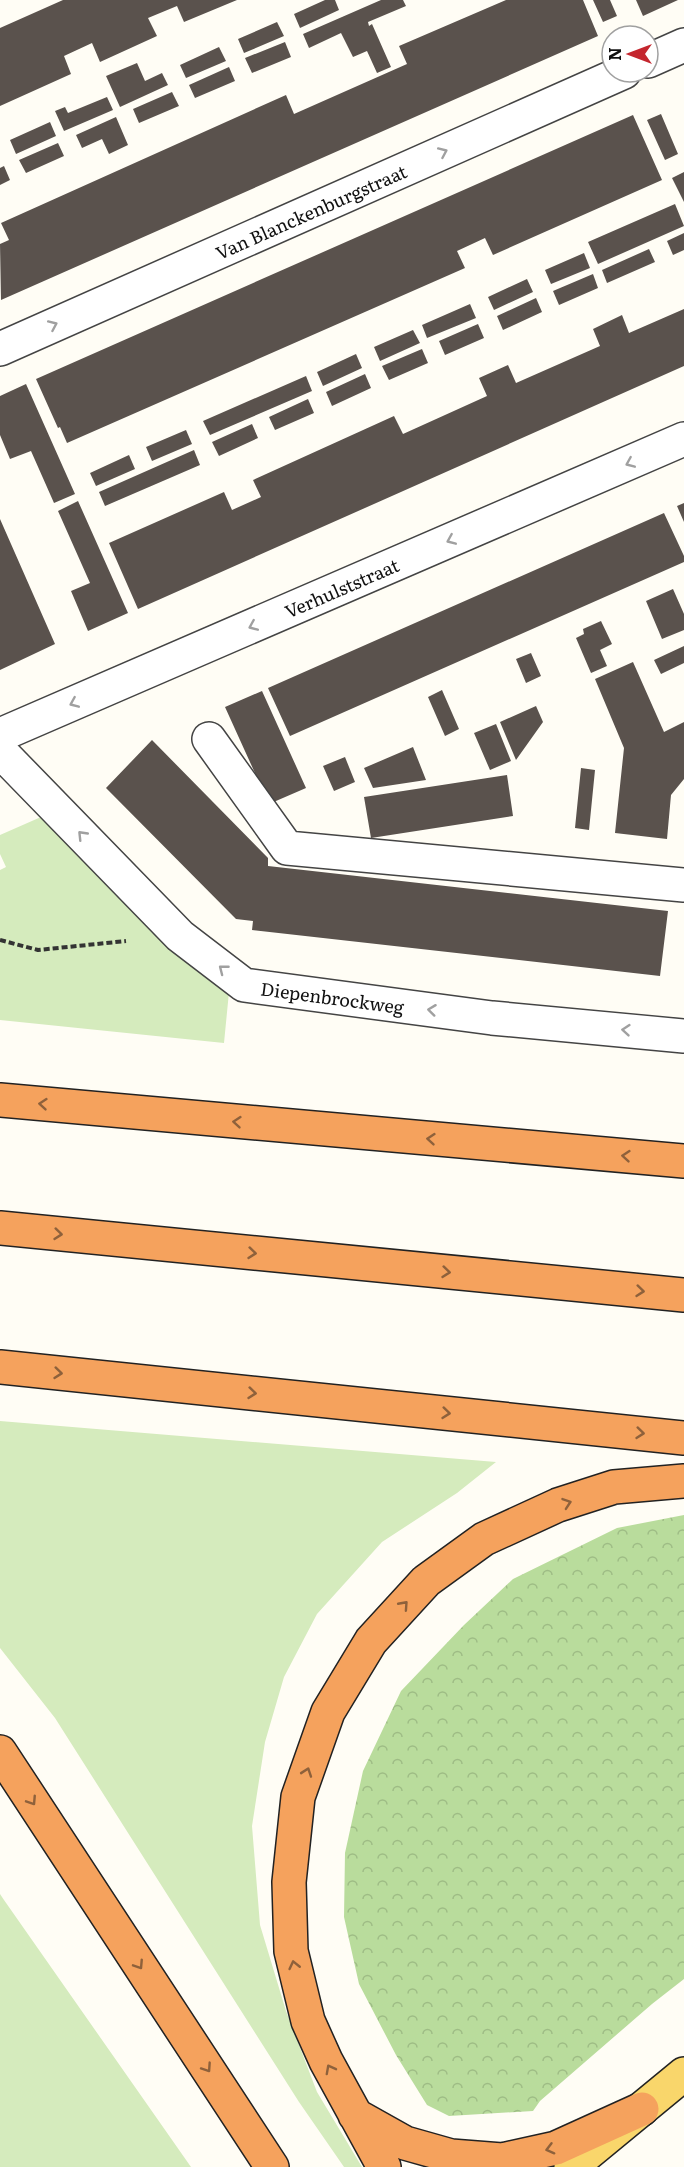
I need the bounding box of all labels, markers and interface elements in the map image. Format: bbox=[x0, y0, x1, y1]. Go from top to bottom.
north arrow bbox=[600, 24, 660, 84]
text: N bbox=[602, 47, 626, 61]
one-way arrow bbox=[436, 148, 447, 160]
street label: Van Blanckenburgstraat bbox=[211, 157, 411, 265]
one-way arrow bbox=[47, 321, 58, 333]
one-way arrow bbox=[626, 455, 637, 467]
one-way arrow bbox=[447, 533, 458, 545]
street label: Verhulststraat bbox=[280, 550, 403, 624]
one-way arrow bbox=[248, 618, 259, 630]
one-way arrow bbox=[69, 696, 80, 708]
one-way arrow bbox=[78, 832, 89, 843]
one-way arrow bbox=[219, 966, 230, 977]
street label: Diepenbrockweg bbox=[259, 974, 407, 1020]
one-way arrow bbox=[427, 1004, 436, 1017]
one-way arrow bbox=[621, 1024, 630, 1037]
one-way arrow bbox=[38, 1098, 48, 1111]
one-way arrow bbox=[233, 1116, 242, 1129]
one-way arrow bbox=[427, 1133, 436, 1146]
one-way arrow bbox=[621, 1150, 630, 1163]
one-way arrow bbox=[54, 1227, 63, 1239]
one-way arrow bbox=[248, 1246, 257, 1259]
one-way arrow bbox=[442, 1265, 451, 1278]
one-way arrow bbox=[636, 1284, 645, 1297]
one-way arrow bbox=[54, 1366, 63, 1379]
one-way arrow bbox=[248, 1386, 257, 1399]
one-way arrow bbox=[442, 1406, 451, 1419]
one-way arrow bbox=[636, 1426, 645, 1439]
one-way arrow bbox=[561, 1497, 572, 1510]
one-way arrow bbox=[397, 1602, 408, 1612]
one-way arrow bbox=[299, 1767, 312, 1778]
one-way arrow bbox=[25, 1795, 36, 1806]
one-way arrow bbox=[131, 1959, 143, 1969]
one-way arrow bbox=[289, 1960, 302, 1970]
one-way arrow bbox=[200, 2062, 211, 2073]
one-way arrow bbox=[326, 2064, 338, 2075]
one-way arrow bbox=[545, 2142, 556, 2154]

